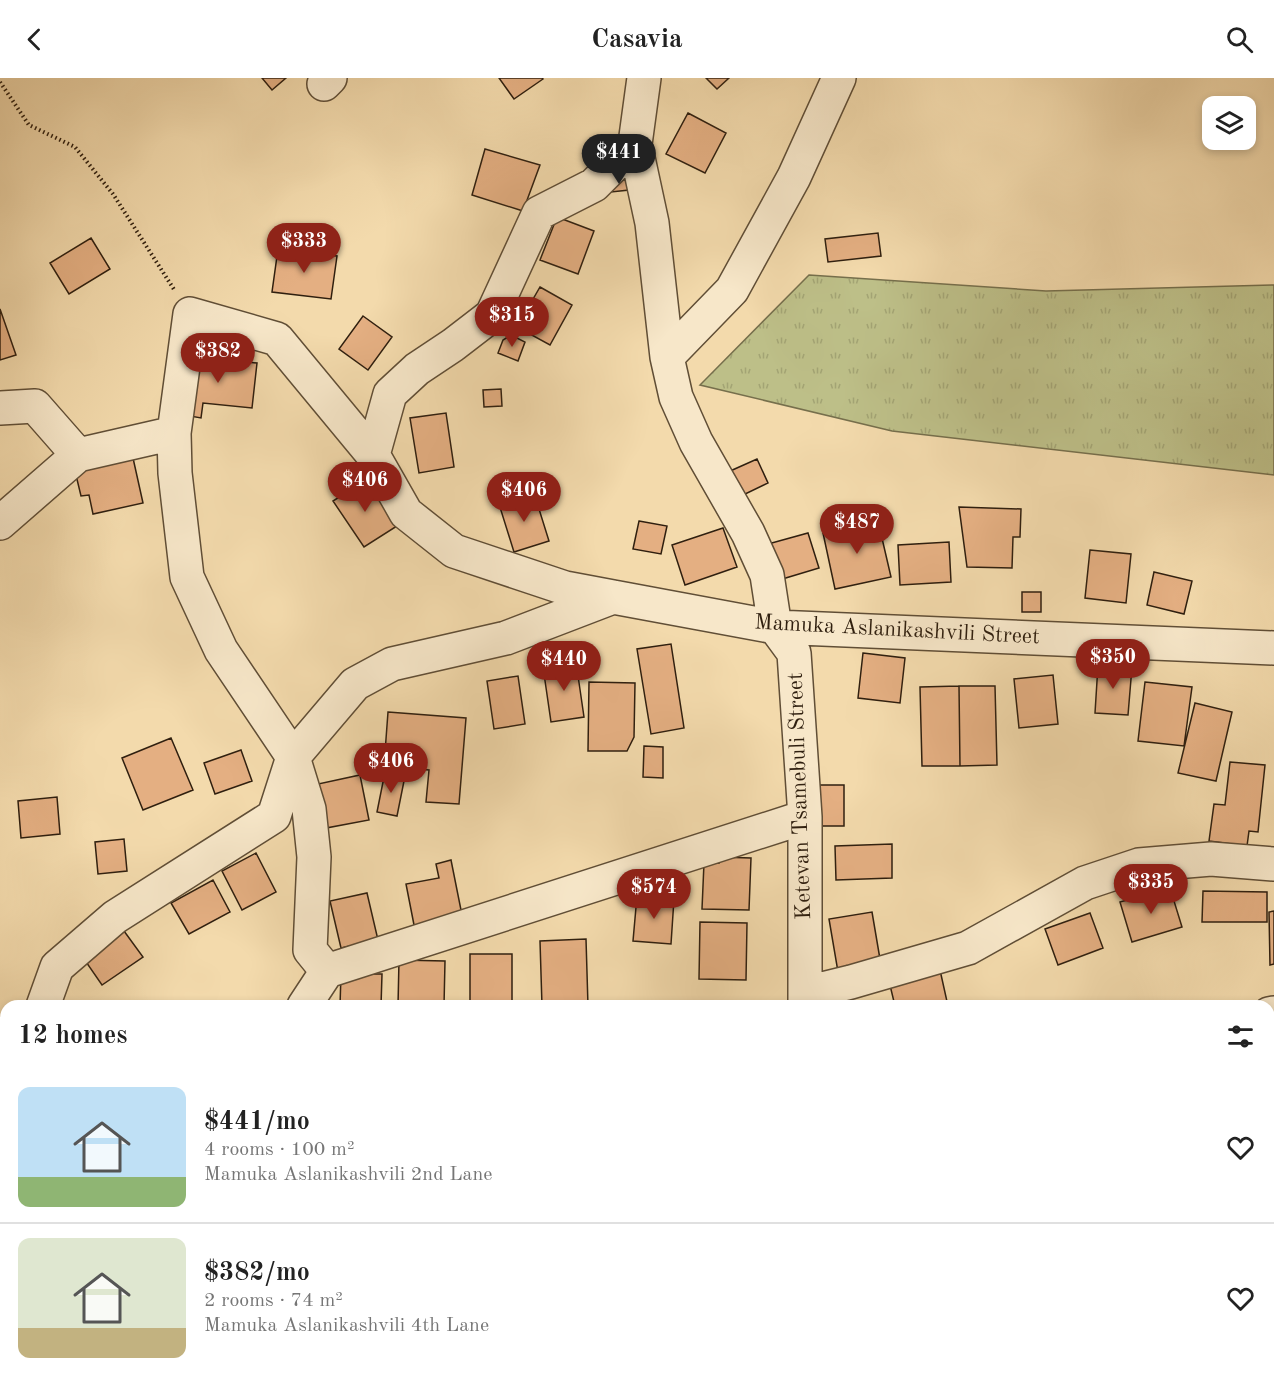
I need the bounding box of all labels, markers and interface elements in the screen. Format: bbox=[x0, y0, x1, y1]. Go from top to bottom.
icon: back bbox=[18, 23, 51, 56]
icon: search bbox=[1223, 23, 1256, 56]
text: Casavia bbox=[591, 26, 683, 53]
map controls bbox=[1202, 96, 1256, 150]
button: layers bbox=[1202, 96, 1256, 150]
pin: $441 bbox=[583, 134, 655, 185]
text: $441 bbox=[596, 143, 642, 163]
pin: $333 bbox=[268, 223, 340, 274]
text: $333 bbox=[281, 232, 327, 252]
pin: $315 bbox=[476, 297, 548, 348]
text: $315 bbox=[489, 306, 535, 326]
pin: $382 bbox=[182, 333, 254, 384]
text: $382 bbox=[195, 342, 241, 362]
pin: $406 bbox=[329, 462, 401, 513]
text: $406 bbox=[342, 471, 388, 491]
pin: $406 bbox=[488, 472, 560, 523]
text: $406 bbox=[501, 481, 547, 501]
pin: $487 bbox=[821, 504, 893, 555]
text: $487 bbox=[834, 513, 880, 533]
street label: Mamuka Aslanikashvili Street bbox=[754, 612, 1040, 648]
pin: $350 bbox=[1077, 639, 1149, 690]
pin: $440 bbox=[528, 641, 600, 692]
text: $350 bbox=[1090, 648, 1136, 668]
text: $440 bbox=[541, 650, 587, 670]
street label: Ketevan Tsamebuli Street bbox=[785, 672, 815, 920]
pin: $406 bbox=[355, 743, 427, 794]
text: $406 bbox=[368, 752, 414, 772]
pin: $335 bbox=[1115, 864, 1187, 915]
pin: $574 bbox=[618, 869, 690, 920]
text: $335 bbox=[1128, 873, 1174, 893]
text: $574 bbox=[631, 878, 677, 898]
icon: filters bbox=[1224, 1020, 1257, 1053]
text: 12 homes bbox=[18, 1023, 127, 1049]
text: $441/mo bbox=[204, 1109, 310, 1135]
icon: home bbox=[66, 1111, 138, 1183]
icon: heart bbox=[1224, 1131, 1257, 1164]
text: 4 rooms · 100 m² bbox=[204, 1140, 354, 1160]
text: Mamuka Aslanikashvili 2nd Lane bbox=[204, 1165, 492, 1185]
text: $382/mo bbox=[204, 1260, 310, 1286]
icon: home bbox=[66, 1262, 138, 1334]
icon: heart bbox=[1224, 1282, 1257, 1315]
text: 2 rooms · 74 m² bbox=[204, 1291, 343, 1311]
text: Mamuka Aslanikashvili 4th Lane bbox=[204, 1316, 489, 1336]

